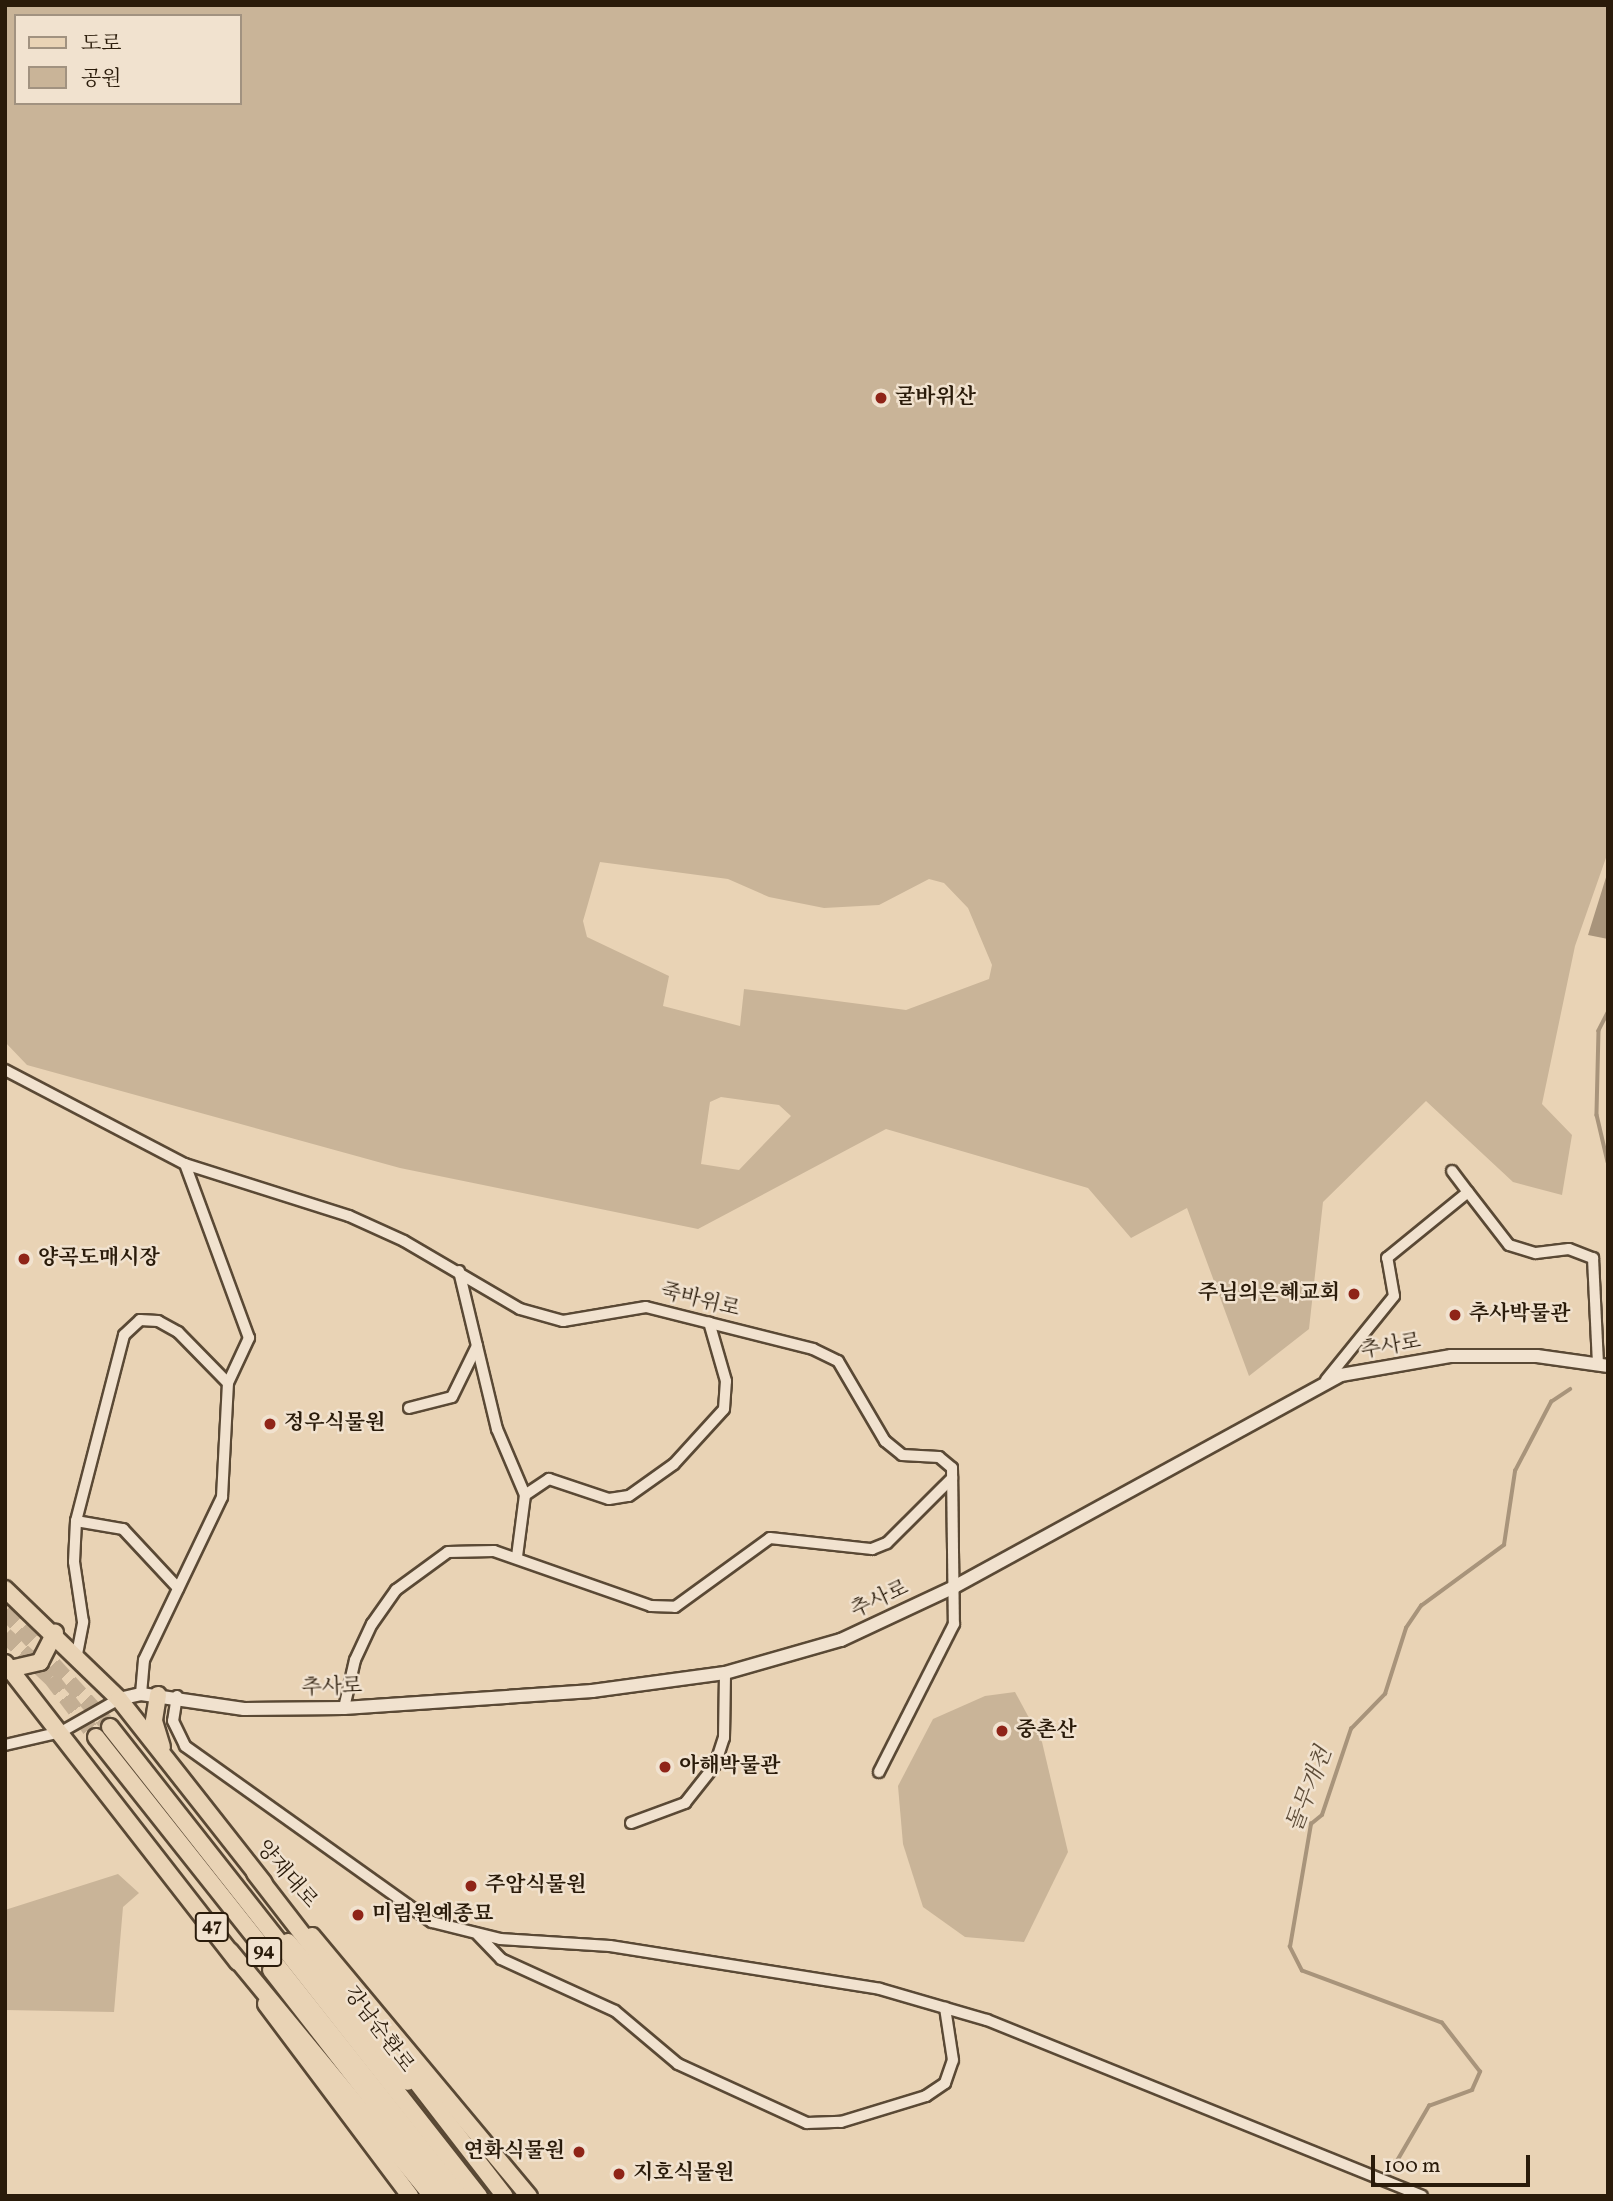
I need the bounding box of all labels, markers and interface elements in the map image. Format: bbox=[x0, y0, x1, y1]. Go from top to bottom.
legend bbox=[14, 14, 242, 105]
text: 도로 bbox=[81, 30, 122, 59]
text: 공원 bbox=[81, 65, 122, 94]
place label: 굴바위산 bbox=[895, 385, 976, 411]
marker: 굴바위산 bbox=[873, 390, 889, 406]
place label: 양곡도매시장 bbox=[38, 1246, 160, 1272]
marker: 양곡도매시장 bbox=[16, 1251, 32, 1267]
street label: 죽바위로 bbox=[658, 1279, 742, 1323]
place label: 주님의은혜교회 bbox=[1198, 1281, 1340, 1307]
marker: 주님의은혜교회 bbox=[1346, 1286, 1362, 1302]
place label: 추사박물관 bbox=[1469, 1302, 1570, 1328]
marker: 추사박물관 bbox=[1447, 1307, 1463, 1323]
street label: 추사로 bbox=[1359, 1329, 1423, 1365]
place label: 정우식물원 bbox=[284, 1411, 385, 1437]
marker: 정우식물원 bbox=[262, 1416, 278, 1432]
street label: 추사로 bbox=[847, 1576, 913, 1624]
street label: 추사로 bbox=[301, 1674, 363, 1702]
place label: 중촌산 bbox=[1016, 1718, 1077, 1744]
marker: 중촌산 bbox=[994, 1723, 1010, 1739]
water label: 돌무개천 bbox=[1281, 1744, 1339, 1836]
place label: 아해박물관 bbox=[679, 1754, 780, 1780]
marker: 아해박물관 bbox=[657, 1759, 673, 1775]
street label: 양재대로 bbox=[250, 1836, 322, 1914]
place label: 주암식물원 bbox=[485, 1873, 586, 1899]
marker: 주암식물원 bbox=[463, 1878, 479, 1894]
place label: 미림원예종묘 bbox=[372, 1902, 494, 1928]
marker: 미림원예종묘 bbox=[350, 1907, 366, 1923]
road number: 47 bbox=[194, 1912, 230, 1942]
road number: 94 bbox=[245, 1936, 283, 1968]
street label: 강남순환로 bbox=[337, 1982, 419, 2078]
place label: 연화식물원 bbox=[464, 2139, 565, 2165]
scale bar bbox=[1375, 2142, 1534, 2186]
marker: 연화식물원 bbox=[571, 2144, 587, 2160]
text: 100 m bbox=[1384, 2152, 1441, 2181]
place label: 지호식물원 bbox=[633, 2161, 734, 2187]
marker: 지호식물원 bbox=[611, 2166, 627, 2182]

